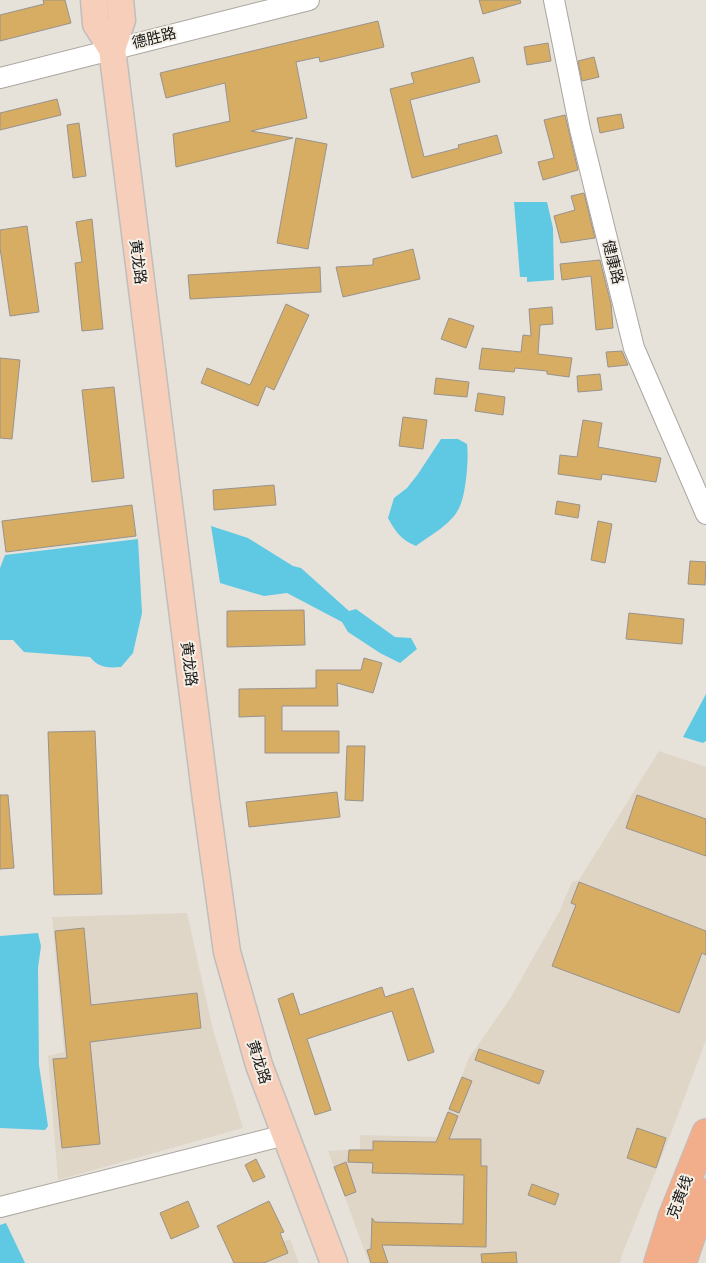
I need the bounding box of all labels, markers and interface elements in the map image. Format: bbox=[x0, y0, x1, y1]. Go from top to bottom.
street label: 德胜路 bbox=[130, 23, 178, 53]
street label: 黄龙路 bbox=[125, 238, 151, 286]
street label: 健康路 bbox=[598, 238, 628, 286]
street label: 黄龙路 bbox=[176, 640, 202, 688]
street label: 黄龙路 bbox=[243, 1038, 275, 1086]
street label: 克黄线 bbox=[663, 1172, 697, 1222]

